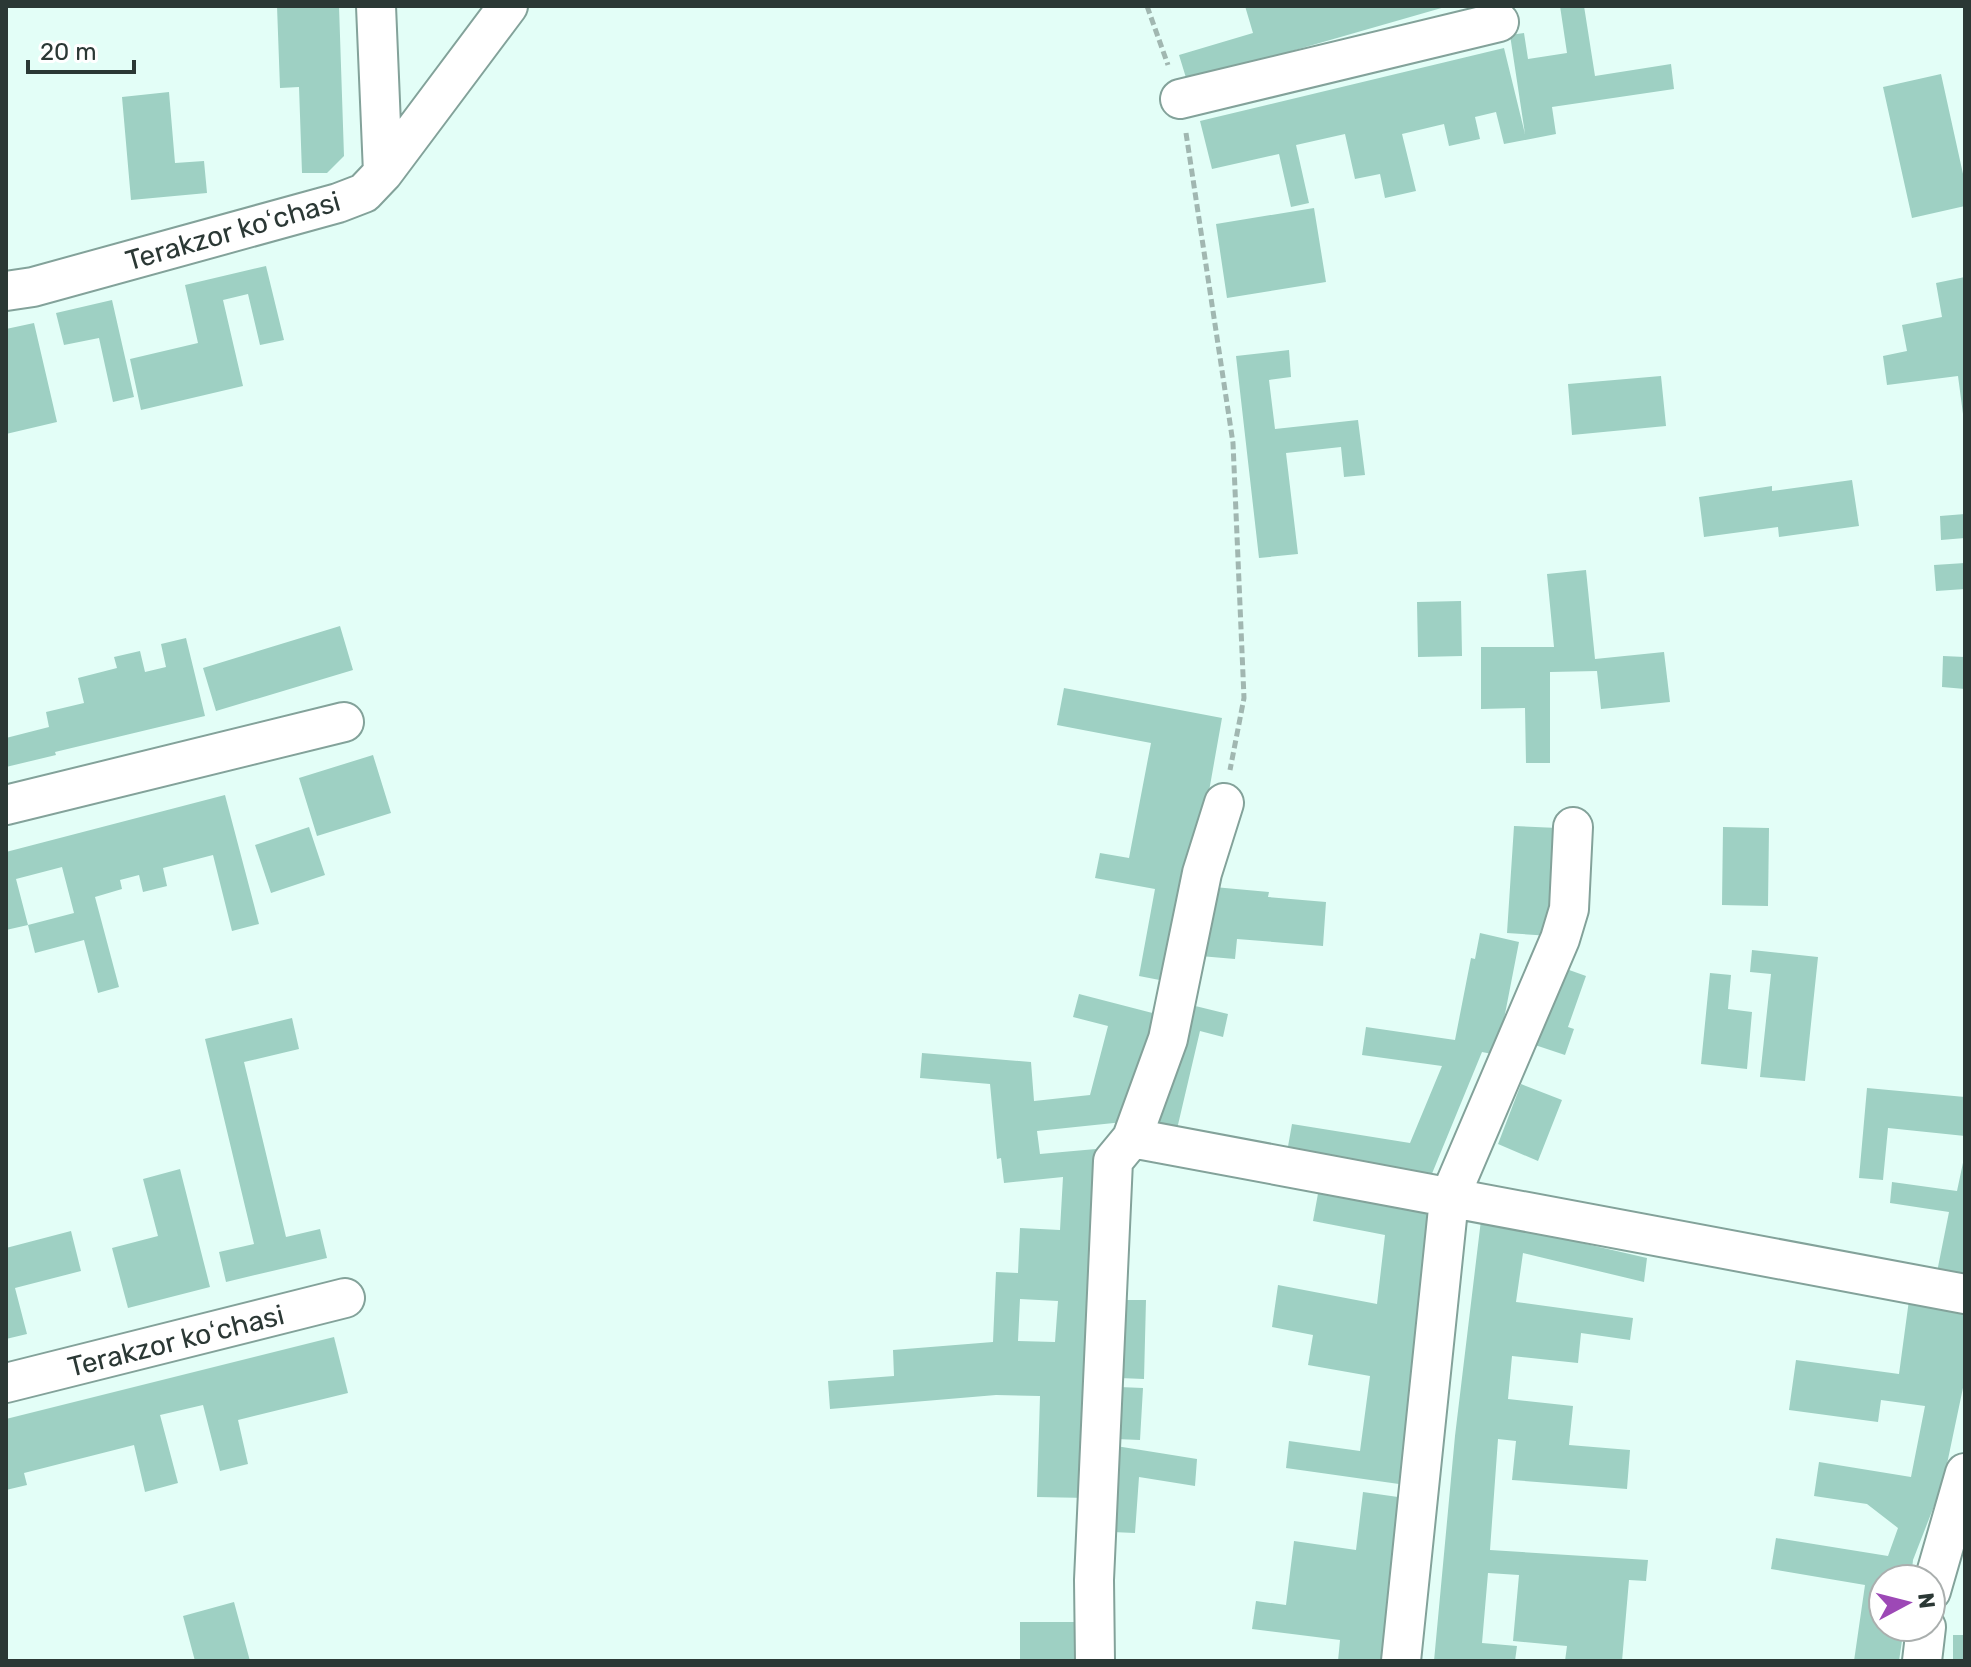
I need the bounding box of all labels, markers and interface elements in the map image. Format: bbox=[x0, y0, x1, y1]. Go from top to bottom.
scale bar bbox=[28, 24, 134, 74]
text: 20 m bbox=[40, 38, 97, 66]
street label: Terakzor koʻchasi bbox=[122, 185, 344, 277]
street label: Terakzor koʻchasi bbox=[64, 1298, 288, 1384]
north arrow bbox=[1867, 1563, 1947, 1643]
text: N bbox=[1912, 1591, 1941, 1610]

